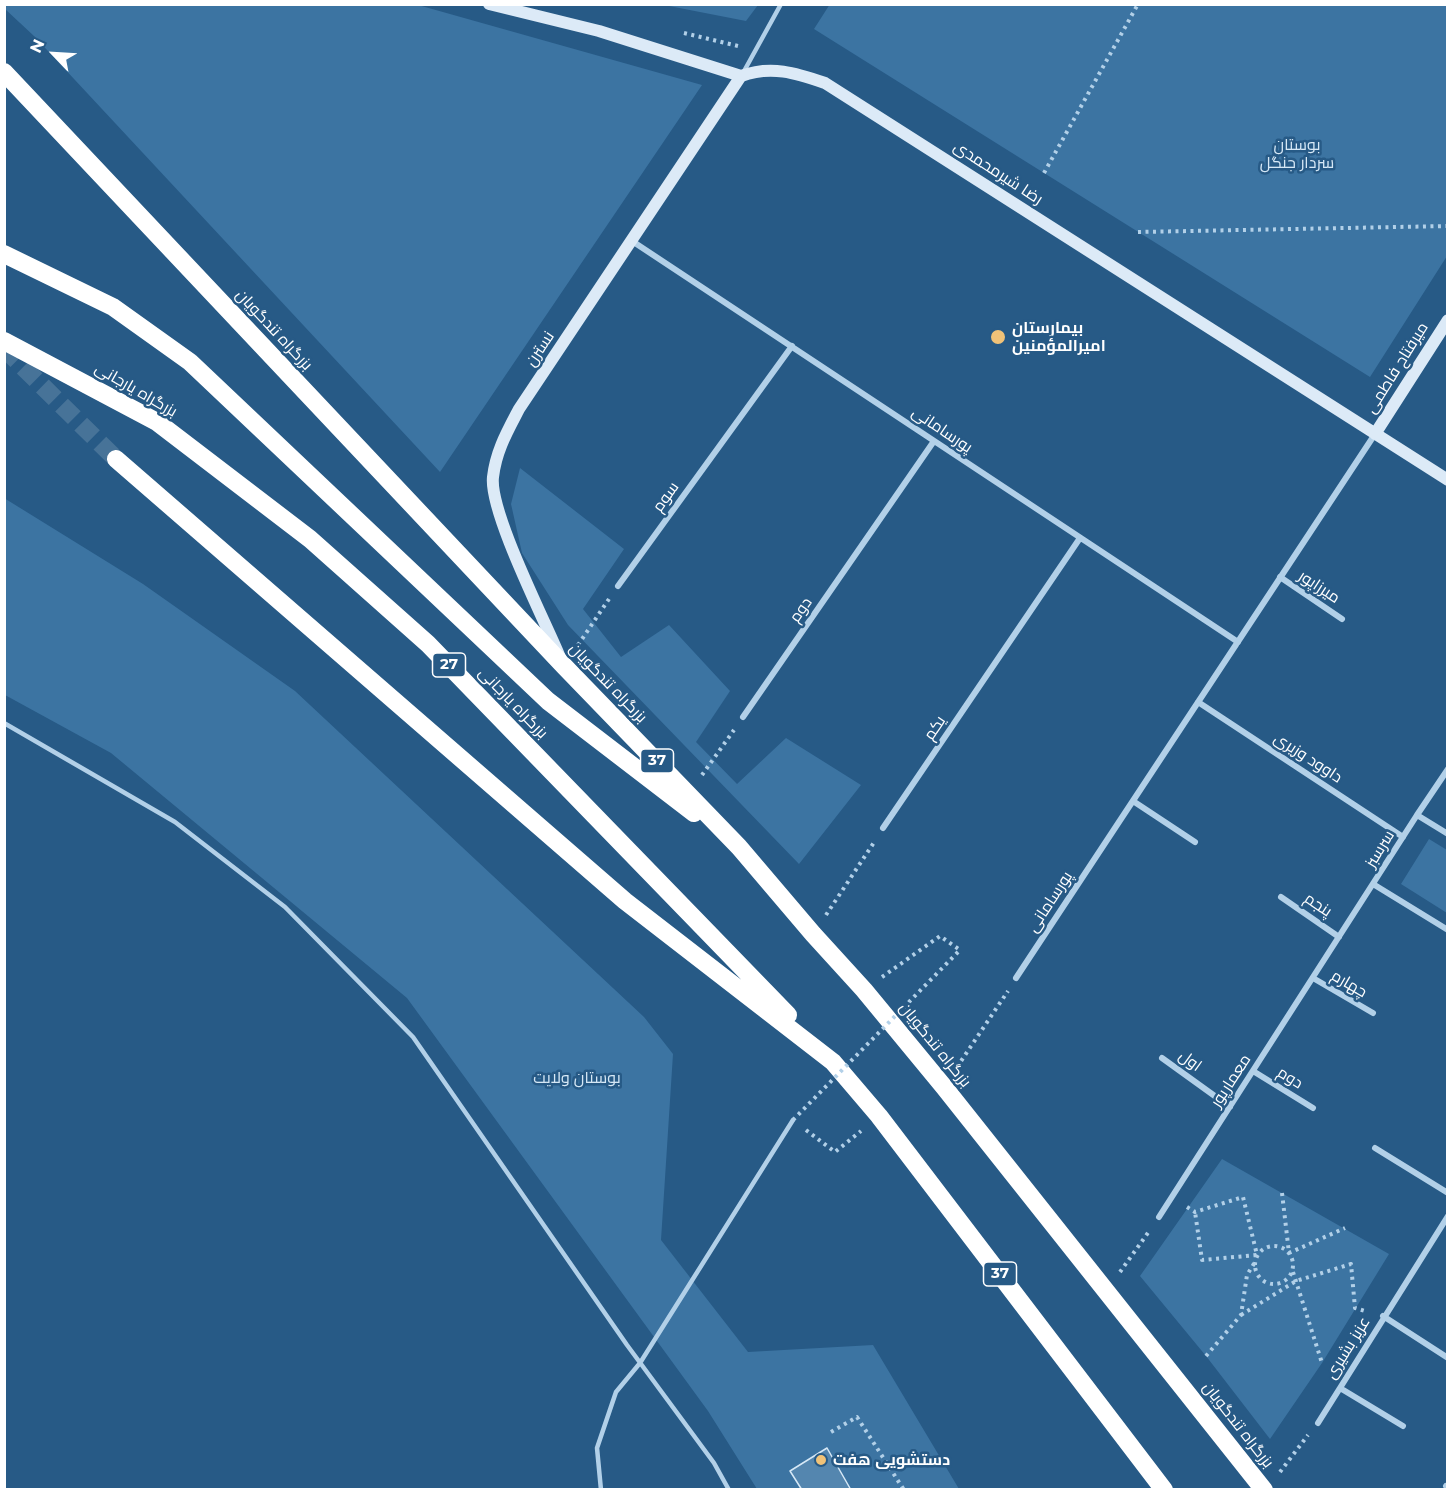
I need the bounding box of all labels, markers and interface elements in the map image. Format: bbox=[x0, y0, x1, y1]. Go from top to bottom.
north arrow bbox=[24, 24, 84, 84]
text: N bbox=[26, 36, 49, 56]
park label: بوستان سردار جنگل bbox=[1260, 135, 1334, 173]
street label: رضا شیرمحمدی bbox=[950, 137, 1046, 209]
street label: بزرگراه تندگویان bbox=[232, 285, 316, 375]
place label: بیمارستان امیرالمؤمنین bbox=[1012, 318, 1106, 356]
street label: میرفتاح فاطمی bbox=[1361, 319, 1433, 417]
street label: نسترن bbox=[521, 328, 559, 370]
marker: بیمارستان امیرالمؤمنین bbox=[989, 328, 1007, 346]
street label: بزرگراه یارجانی bbox=[91, 359, 181, 421]
street label: پورسامانی bbox=[908, 403, 976, 457]
street label: سوم bbox=[649, 478, 683, 516]
street label: میرزاپور bbox=[1294, 566, 1344, 608]
street label: دوم bbox=[786, 594, 816, 626]
street label: بزرگراه تندگویان bbox=[565, 639, 651, 727]
road number: 27 bbox=[432, 653, 466, 677]
street label: بزرگراه یارجانی bbox=[474, 663, 552, 743]
street label: یکم bbox=[920, 712, 950, 744]
street label: داوود وزیری bbox=[1270, 729, 1346, 787]
road number: 37 bbox=[640, 749, 674, 773]
street label: سرسبز bbox=[1361, 827, 1399, 871]
street label: پورسامانی bbox=[1023, 868, 1077, 936]
street label: پنجم bbox=[1301, 889, 1335, 921]
street label: چهارم bbox=[1328, 966, 1370, 1002]
street label: بزرگراه تندگویان bbox=[895, 999, 975, 1091]
street label: اول bbox=[1175, 1046, 1205, 1076]
street label: معمارپور bbox=[1207, 1051, 1255, 1111]
street label: دوم bbox=[1274, 1063, 1306, 1093]
park label: بوستان ولایت bbox=[533, 1068, 621, 1088]
road number: 37 bbox=[984, 1262, 1016, 1286]
street label: عزیز بشیری bbox=[1321, 1313, 1375, 1383]
street label: بزرگراه تندگویان bbox=[1198, 1378, 1278, 1472]
place label: دستشویی هفت bbox=[833, 1450, 950, 1470]
marker: دستشویی هفت bbox=[814, 1453, 828, 1467]

